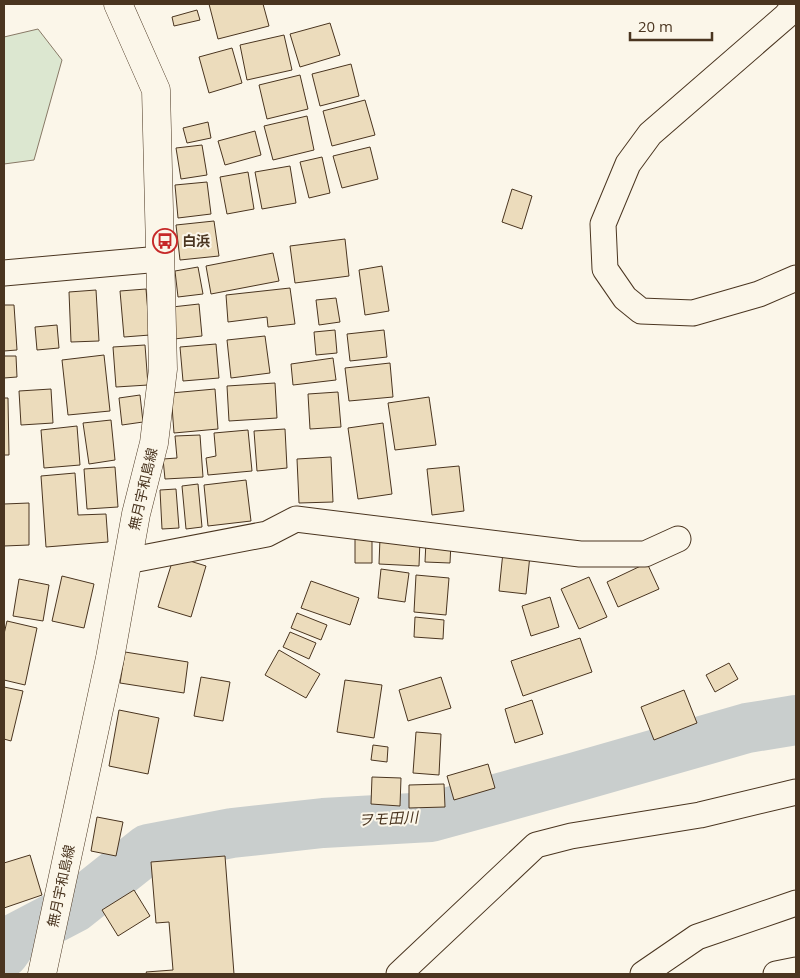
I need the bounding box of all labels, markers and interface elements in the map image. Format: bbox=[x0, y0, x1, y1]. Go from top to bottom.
scale bar bbox=[630, 10, 712, 42]
text: 20 m bbox=[638, 16, 673, 36]
bus stop icon: 白浜 bbox=[152, 228, 178, 254]
place label: 白浜 bbox=[182, 231, 210, 250]
street label: 無月宇和島線 bbox=[124, 446, 161, 532]
water label: ヲモ田川 bbox=[357, 806, 420, 830]
street label: 無月宇和島線 bbox=[42, 843, 79, 929]

